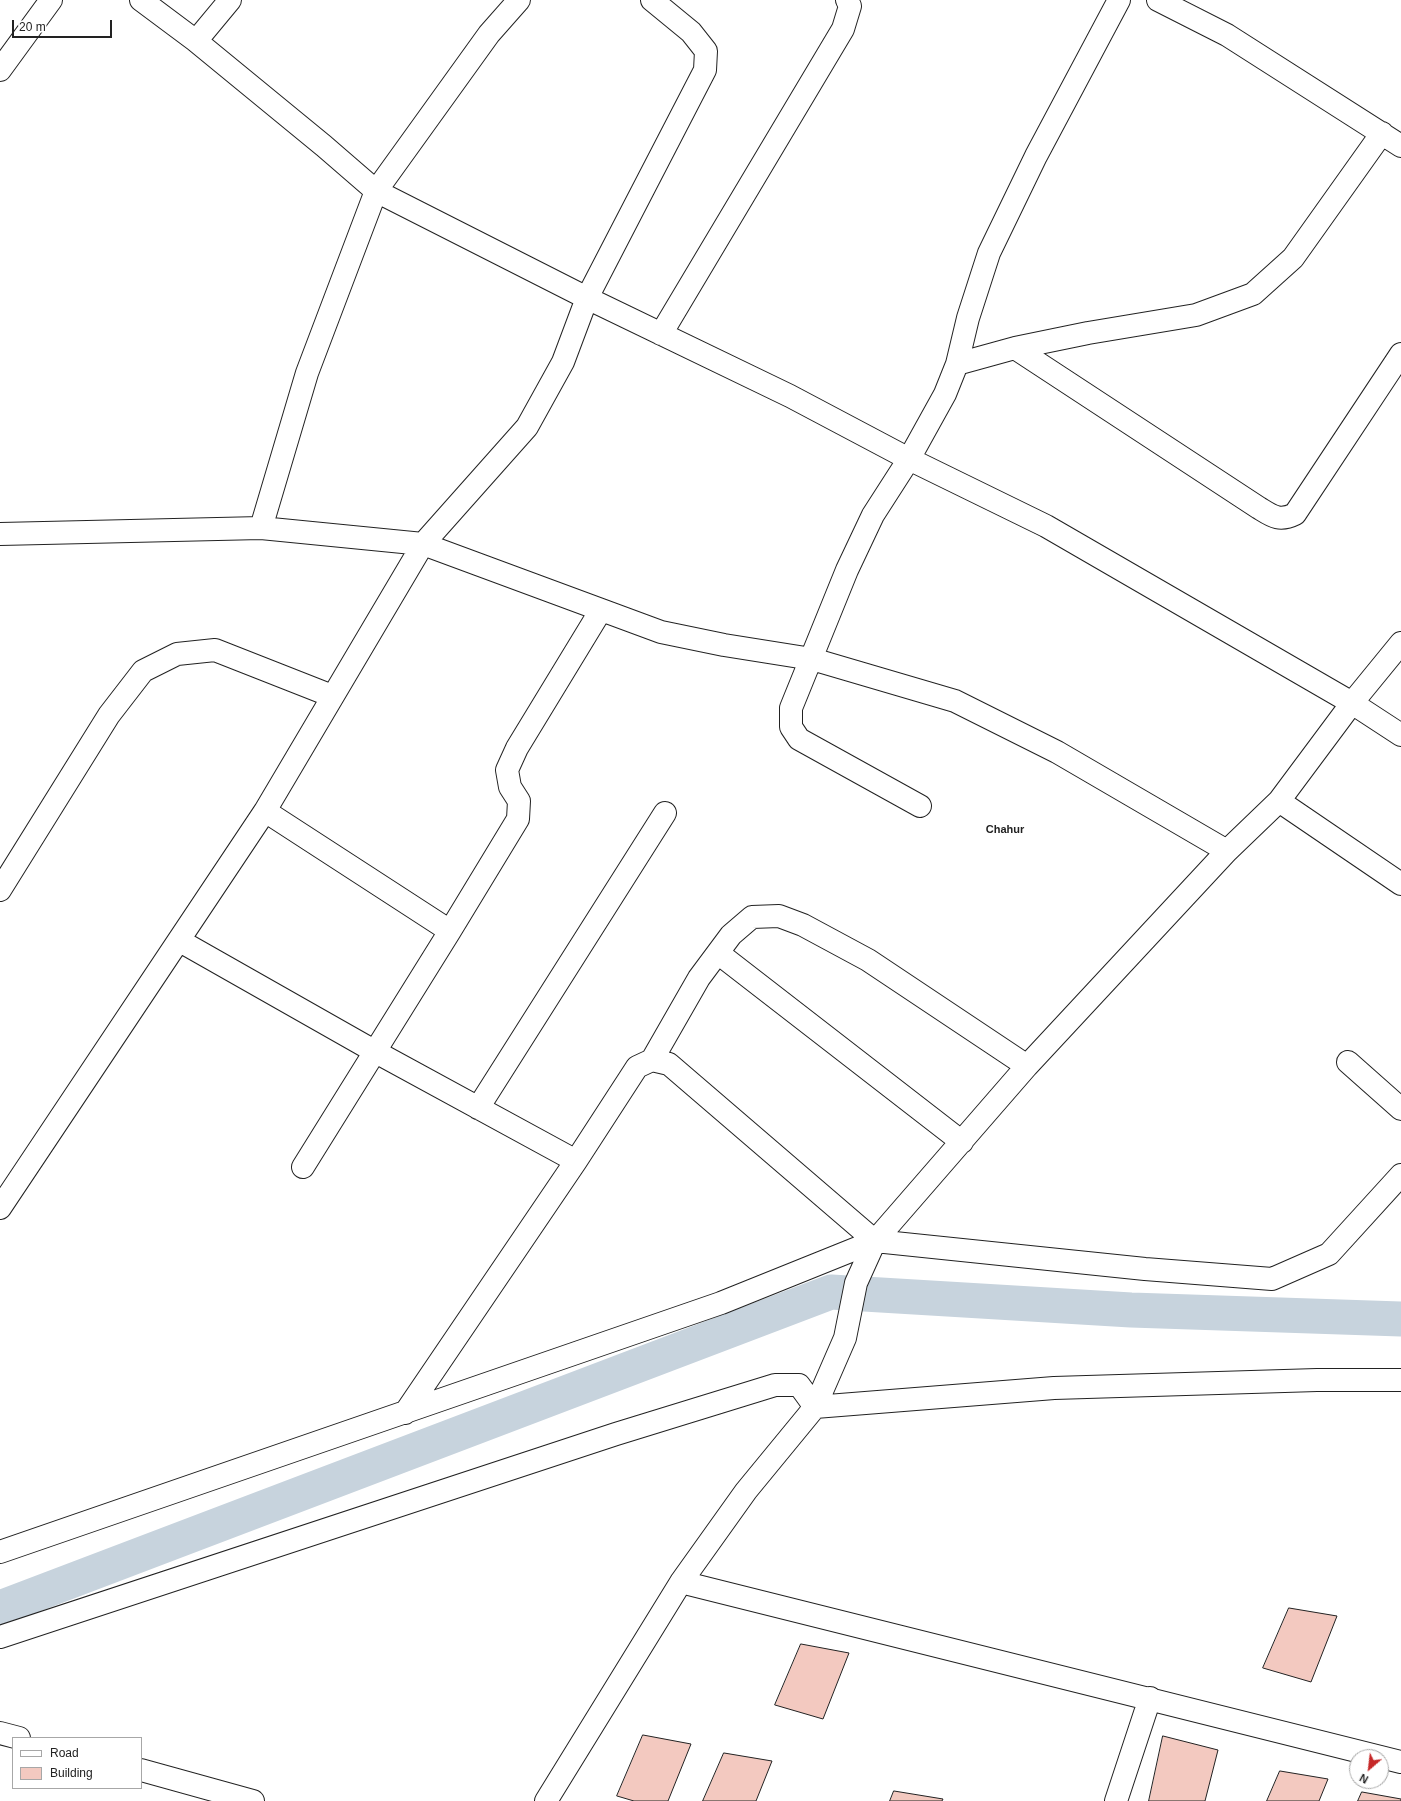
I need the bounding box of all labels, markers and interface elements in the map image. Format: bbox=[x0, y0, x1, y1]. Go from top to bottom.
scale bar bbox=[14, 12, 114, 38]
text: 20 m bbox=[19, 20, 46, 34]
district label: Chahur bbox=[986, 823, 1024, 837]
legend bbox=[12, 1737, 142, 1789]
text: Road bbox=[50, 1746, 79, 1760]
north arrow bbox=[1349, 1749, 1389, 1789]
text: Building bbox=[50, 1766, 93, 1780]
text: N bbox=[1358, 1772, 1370, 1786]

